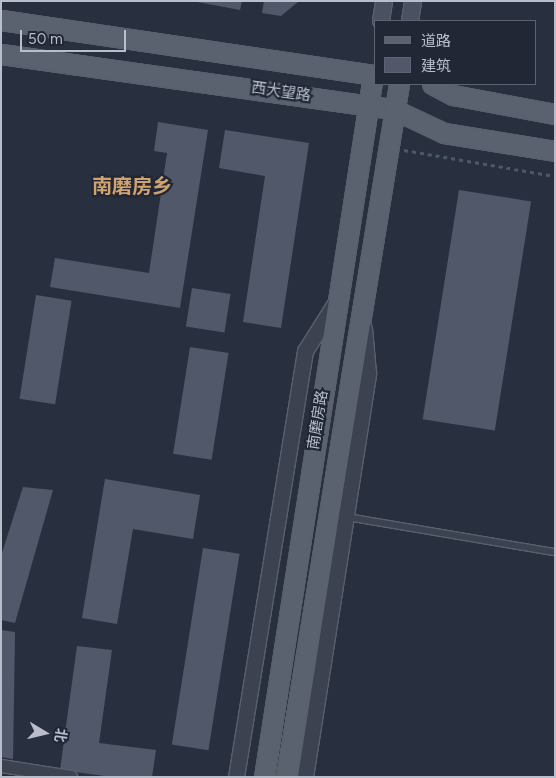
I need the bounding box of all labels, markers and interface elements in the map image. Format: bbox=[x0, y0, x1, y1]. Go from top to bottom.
scale bar bbox=[22, 20, 129, 52]
legend bbox=[374, 20, 536, 85]
text: 50 m bbox=[28, 30, 63, 48]
text: 道路 bbox=[421, 32, 451, 50]
text: 建筑 bbox=[421, 57, 451, 75]
street label: 西大望路 bbox=[250, 79, 312, 105]
district label: 南磨房乡 bbox=[92, 174, 172, 198]
street label: 南磨房路 bbox=[304, 389, 332, 451]
north arrow bbox=[20, 708, 70, 758]
text: 北 bbox=[51, 727, 70, 744]

